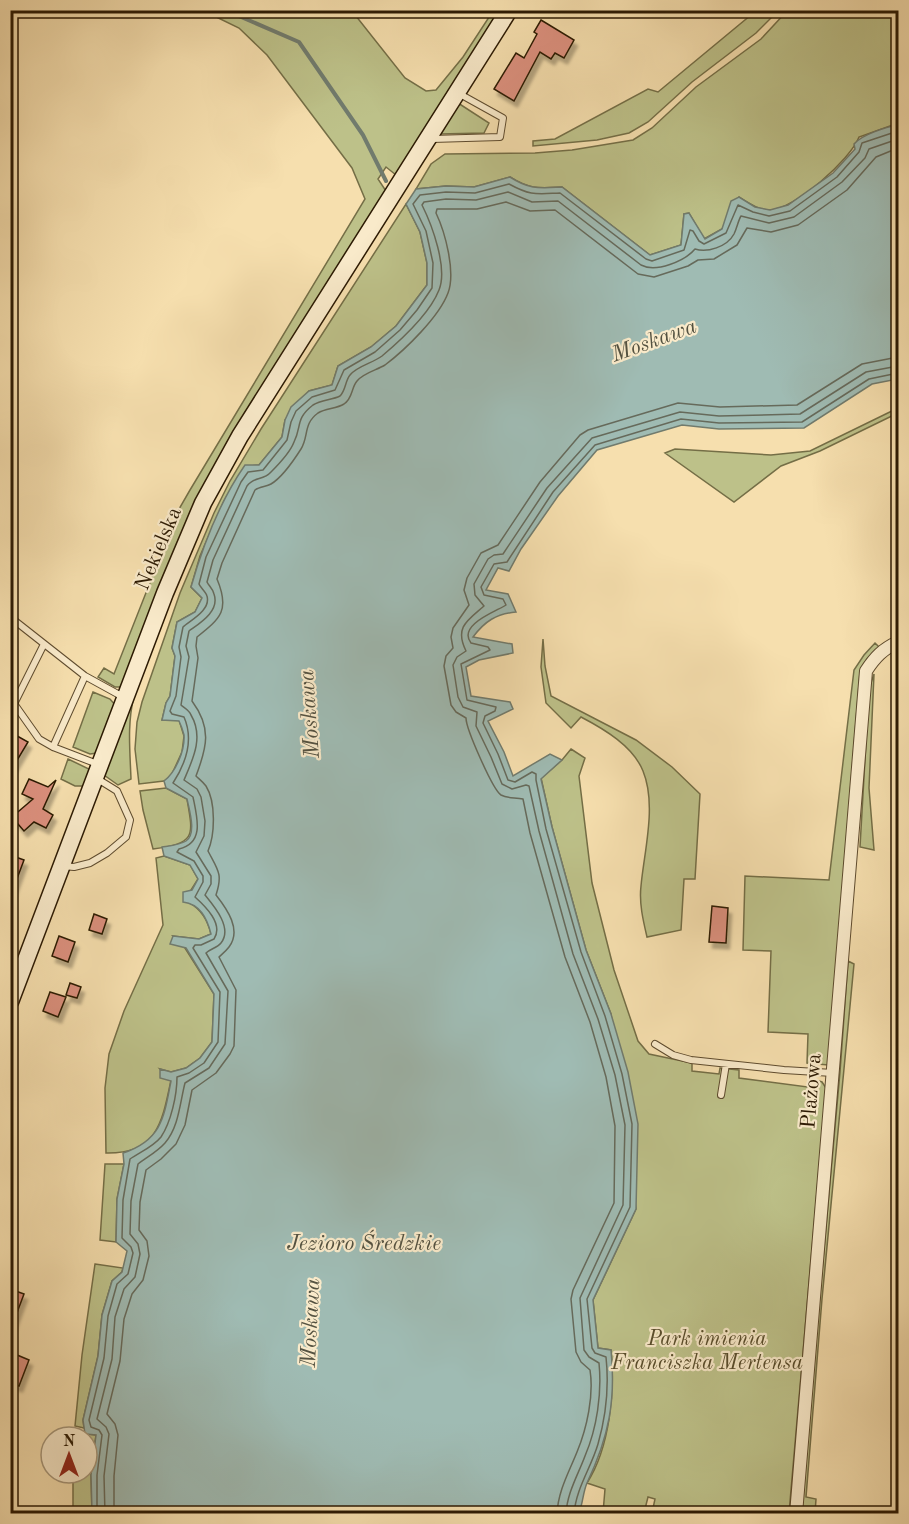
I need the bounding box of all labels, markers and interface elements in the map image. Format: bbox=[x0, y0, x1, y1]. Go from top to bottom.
water label: Moskawa bbox=[607, 315, 700, 367]
street label: Nekielska bbox=[132, 504, 186, 594]
water label: Moskawa bbox=[296, 669, 324, 760]
street label: Plażowa bbox=[798, 1052, 826, 1130]
water label: Jezioro Średzkie bbox=[287, 1229, 441, 1255]
water label: Moskawa bbox=[298, 1278, 324, 1369]
park label: Park imienia Franciszka Mertensa bbox=[610, 1329, 803, 1374]
north arrow bbox=[39, 1425, 99, 1485]
text: N bbox=[63, 1434, 76, 1450]

